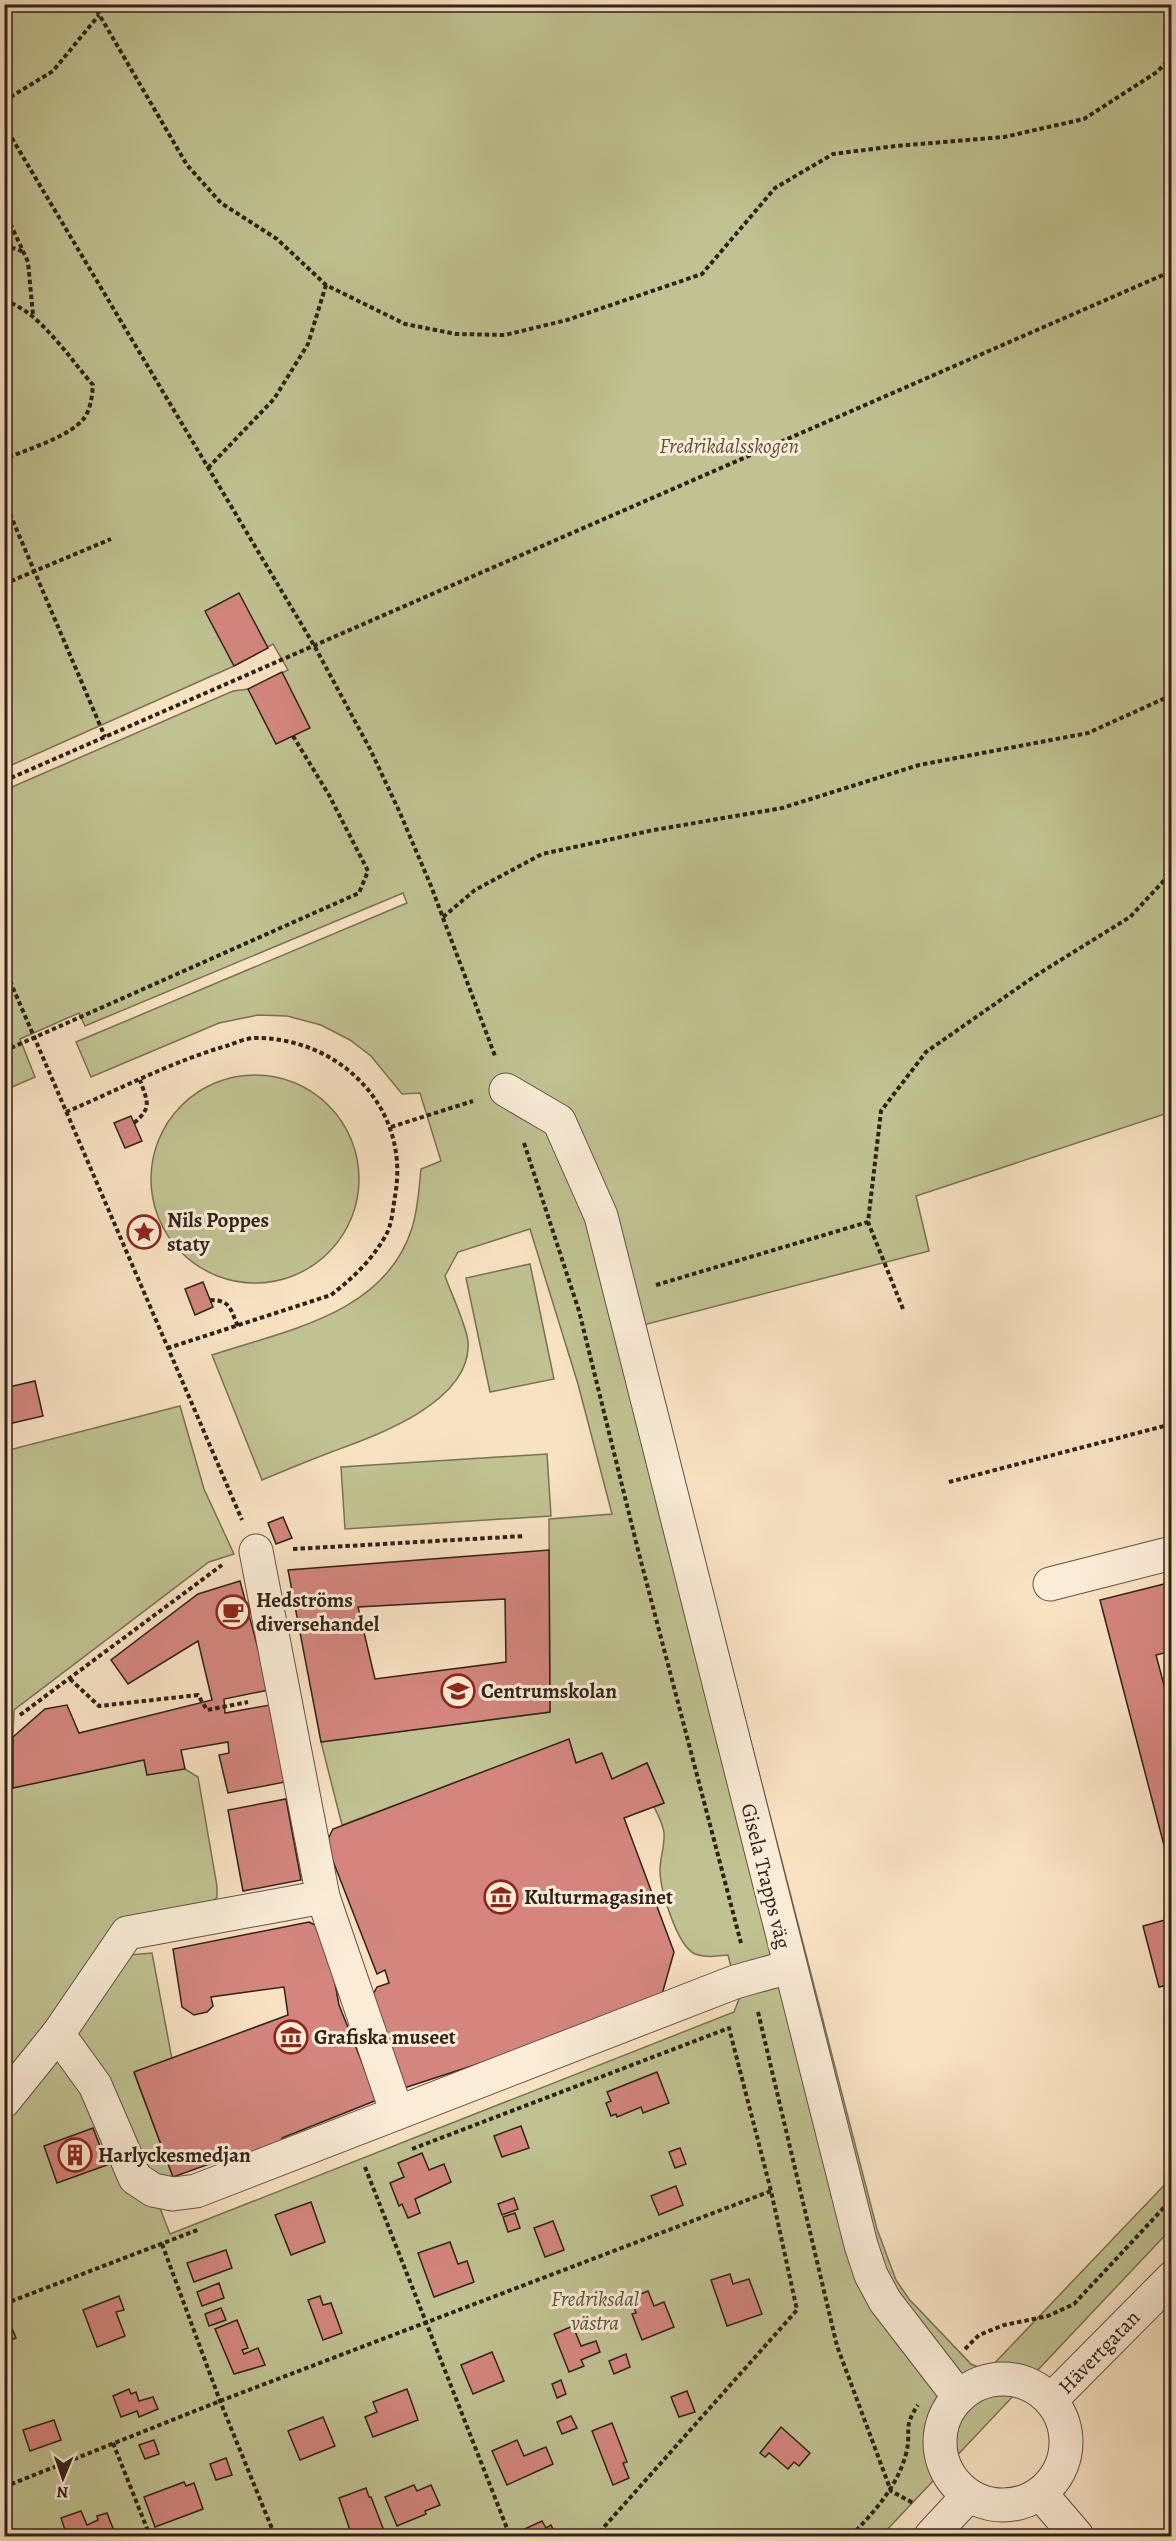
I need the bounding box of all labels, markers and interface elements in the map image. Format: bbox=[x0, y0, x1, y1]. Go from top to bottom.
park label: Fredrikdalsskogen bbox=[659, 432, 799, 460]
place label: Nils Poppes staty bbox=[167, 1206, 269, 1258]
place icon: Nils Poppes staty bbox=[126, 1214, 162, 1250]
place label: Hedströms diversehandel bbox=[256, 1586, 380, 1638]
cafe icon: Hedströms diversehandel bbox=[215, 1594, 251, 1630]
school or university icon: Centrumskolan bbox=[440, 1673, 476, 1709]
place label: Centrumskolan bbox=[481, 1677, 617, 1705]
street label: Gisela Trapps väg bbox=[734, 1800, 798, 1952]
museum icon: Kulturmagasinet bbox=[483, 1879, 519, 1915]
place label: Kulturmagasinet bbox=[524, 1883, 673, 1911]
museum icon: Grafiska museet bbox=[273, 2019, 309, 2055]
place label: Grafiska museet bbox=[314, 2023, 456, 2051]
building icon: Harlyckesmedjan bbox=[57, 2137, 93, 2173]
place label: Harlyckesmedjan bbox=[98, 2141, 251, 2169]
park label: Fredriksdal västra bbox=[551, 2285, 640, 2337]
street label: Hävertgatan bbox=[1052, 2304, 1146, 2400]
north arrow bbox=[33, 2448, 93, 2508]
text: N bbox=[56, 2481, 69, 2503]

